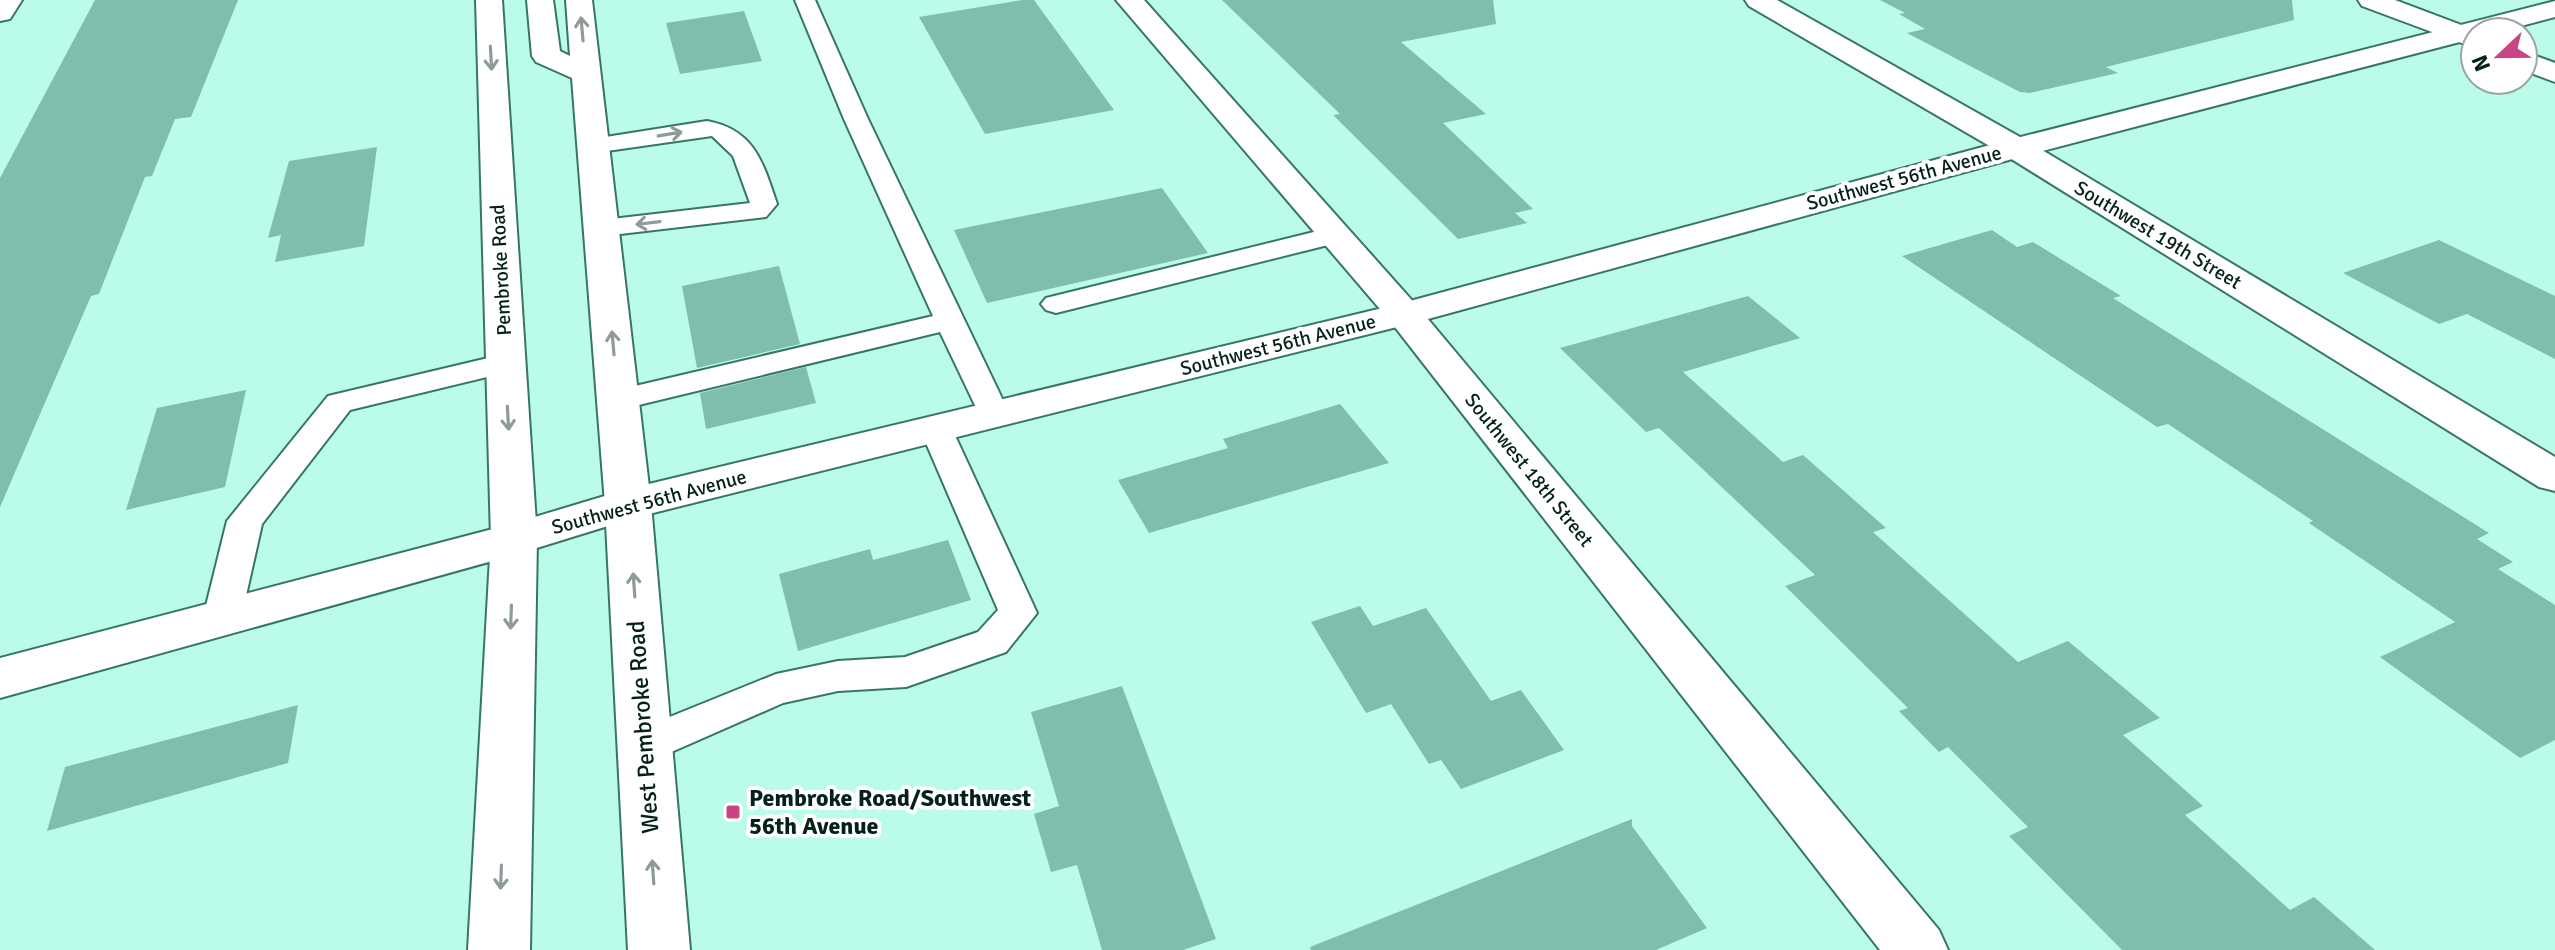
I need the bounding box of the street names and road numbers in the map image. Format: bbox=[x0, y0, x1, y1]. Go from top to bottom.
street label: Southwest 56th Avenue bbox=[1804, 140, 2004, 216]
street label: Southwest 19th Street bbox=[2070, 175, 2246, 295]
street label: Pembroke Road bbox=[485, 204, 517, 336]
street label: Southwest 56th Avenue bbox=[1178, 309, 1378, 381]
street label: Southwest 18th Street bbox=[1459, 388, 1599, 552]
street label: Southwest 56th Avenue bbox=[549, 464, 749, 540]
street label: West Pembroke Road bbox=[621, 619, 665, 835]

